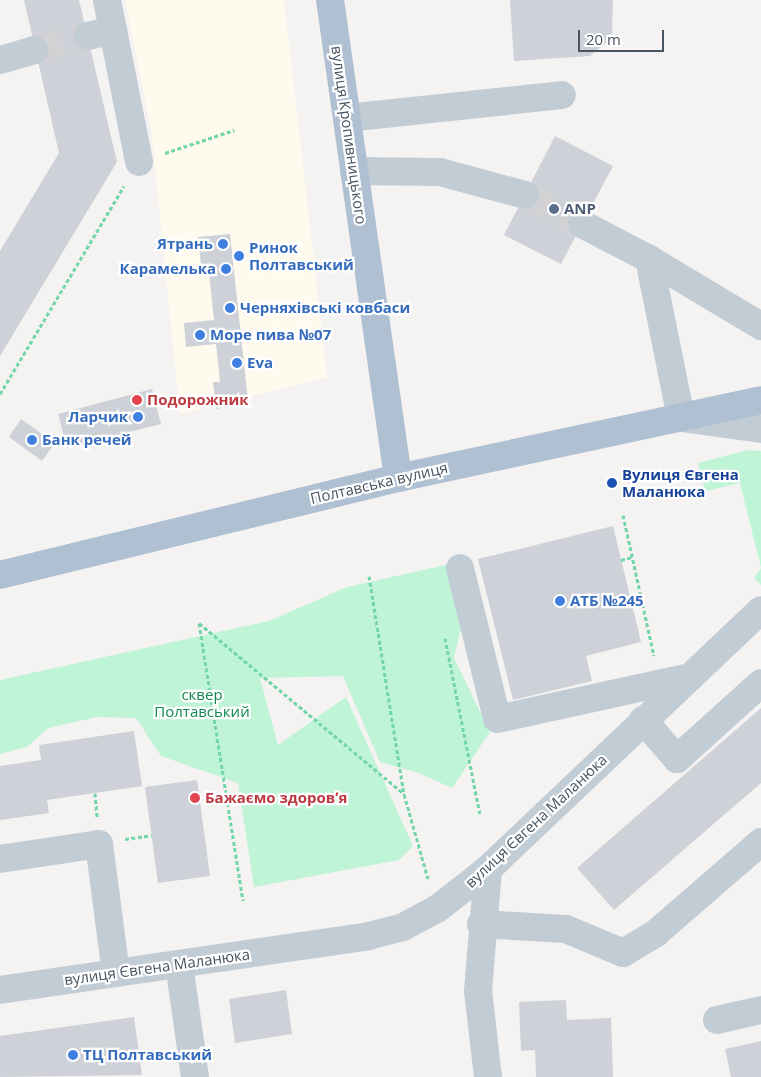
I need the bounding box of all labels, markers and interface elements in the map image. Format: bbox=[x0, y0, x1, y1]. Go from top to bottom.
scale bar bbox=[581, 20, 667, 52]
text: 20 m bbox=[586, 29, 621, 49]
street label: вулиця Кропивницького bbox=[328, 45, 370, 225]
place label: ANP bbox=[564, 200, 596, 218]
marker: ANP bbox=[548, 203, 560, 215]
place label: Ятрань bbox=[157, 235, 213, 253]
marker: Ятрань bbox=[217, 238, 229, 250]
place label: Ринок Полтавський bbox=[249, 238, 354, 273]
marker: Ринок Полтавський bbox=[233, 250, 245, 262]
place label: Карамелька bbox=[120, 260, 216, 278]
marker: Карамелька bbox=[220, 263, 232, 275]
place label: Черняхівські ковбаси bbox=[240, 299, 410, 317]
marker: Черняхівські ковбаси bbox=[224, 302, 236, 314]
place label: Море пива №07 bbox=[210, 326, 331, 344]
marker: Море пива №07 bbox=[194, 329, 206, 341]
place label: Eva bbox=[247, 354, 273, 372]
marker: Eva bbox=[231, 357, 243, 369]
place label: Подорожник bbox=[147, 391, 249, 409]
marker: Подорожник bbox=[131, 394, 143, 406]
place label: Ларчик bbox=[68, 408, 128, 426]
marker: Ларчик bbox=[132, 411, 144, 423]
place label: Банк речей bbox=[42, 431, 132, 449]
marker: Банк речей bbox=[26, 434, 38, 446]
street label: Полтавська вулиця bbox=[309, 458, 449, 508]
place label: Вулиця Євгена Маланюка bbox=[622, 465, 739, 500]
marker: Вулиця Євгена Маланюка bbox=[606, 477, 618, 489]
place label: АТБ №245 bbox=[570, 592, 644, 610]
marker: АТБ №245 bbox=[554, 595, 566, 607]
park label: сквер Полтавський bbox=[154, 685, 250, 720]
street label: вулиця Євгена Маланюка bbox=[461, 751, 611, 891]
place label: Бажаємо здоровʼя bbox=[205, 789, 347, 807]
marker: Бажаємо здоровʼя bbox=[189, 792, 201, 804]
street label: вулиця Євгена Маланюка bbox=[63, 945, 251, 989]
place label: ТЦ Полтавський bbox=[83, 1046, 212, 1064]
marker: ТЦ Полтавський bbox=[67, 1049, 79, 1061]

